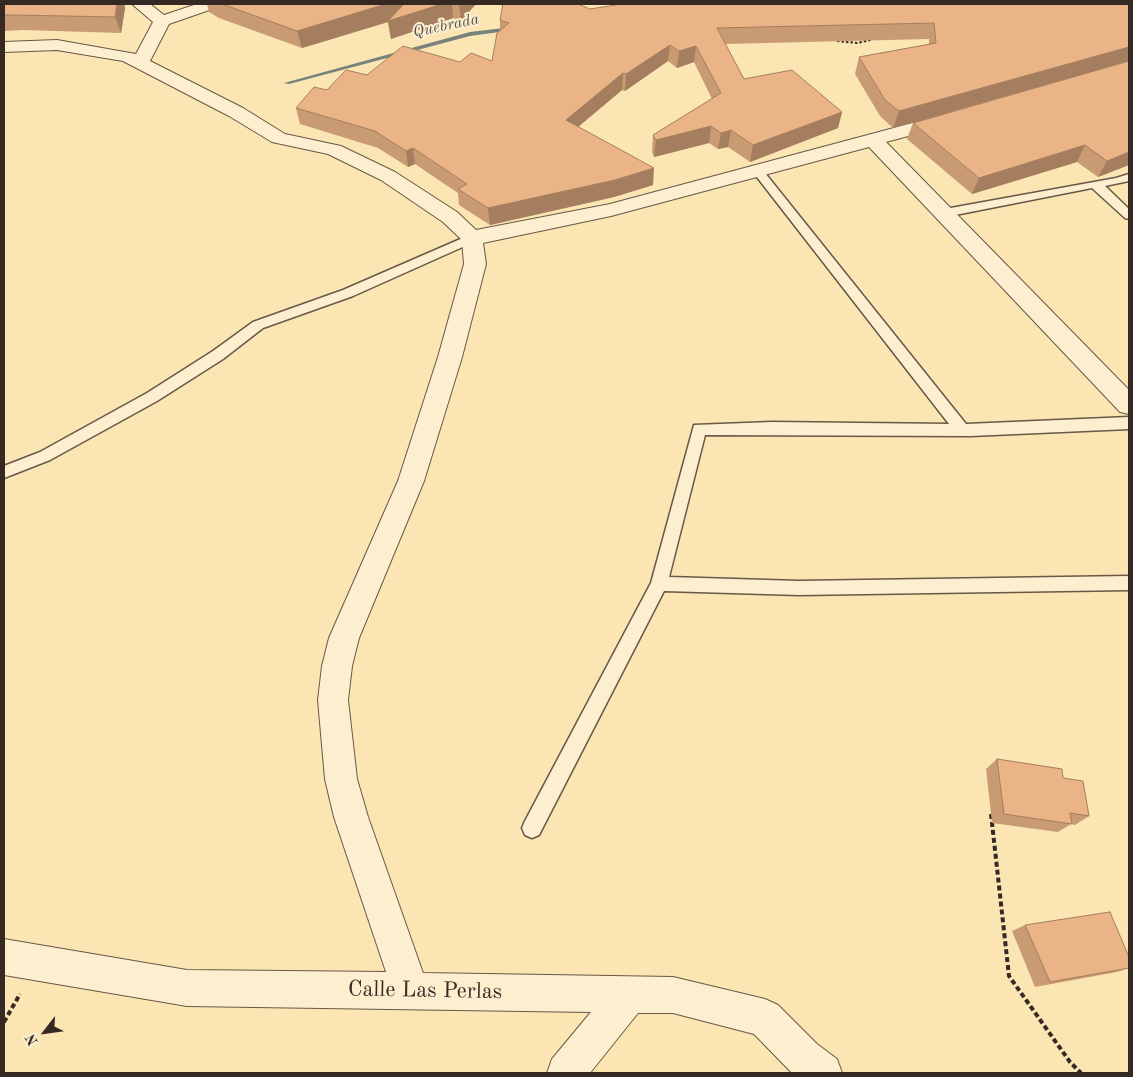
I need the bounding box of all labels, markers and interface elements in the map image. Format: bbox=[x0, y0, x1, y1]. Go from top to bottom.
water label: Quebrada bbox=[411, 10, 481, 42]
street label: Calle Las Perlas bbox=[348, 976, 502, 1006]
north arrow bbox=[20, 1007, 70, 1057]
text: N bbox=[23, 1031, 41, 1048]

